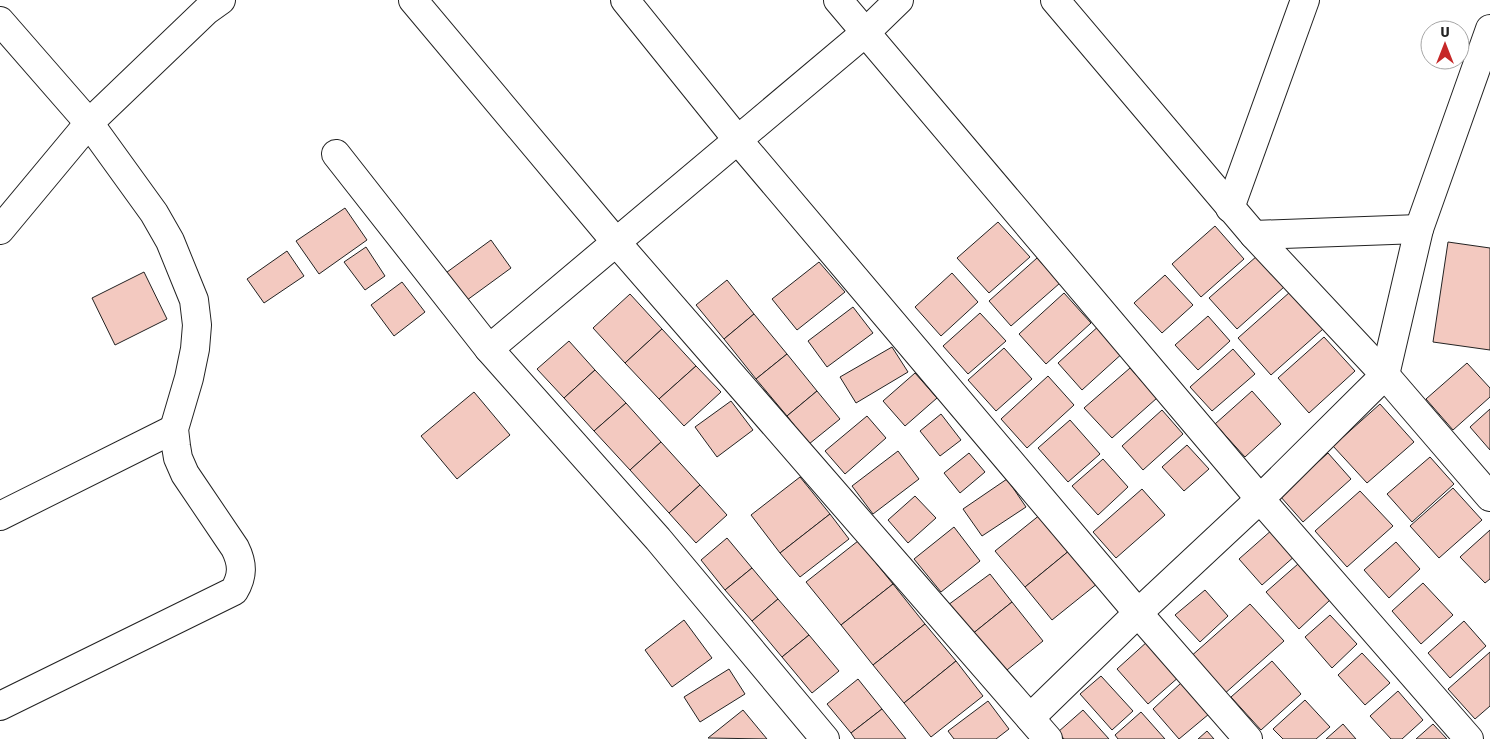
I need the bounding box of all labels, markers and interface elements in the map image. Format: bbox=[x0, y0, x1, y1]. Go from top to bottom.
north arrow bbox=[1420, 20, 1470, 70]
text: U bbox=[1440, 24, 1450, 41]

